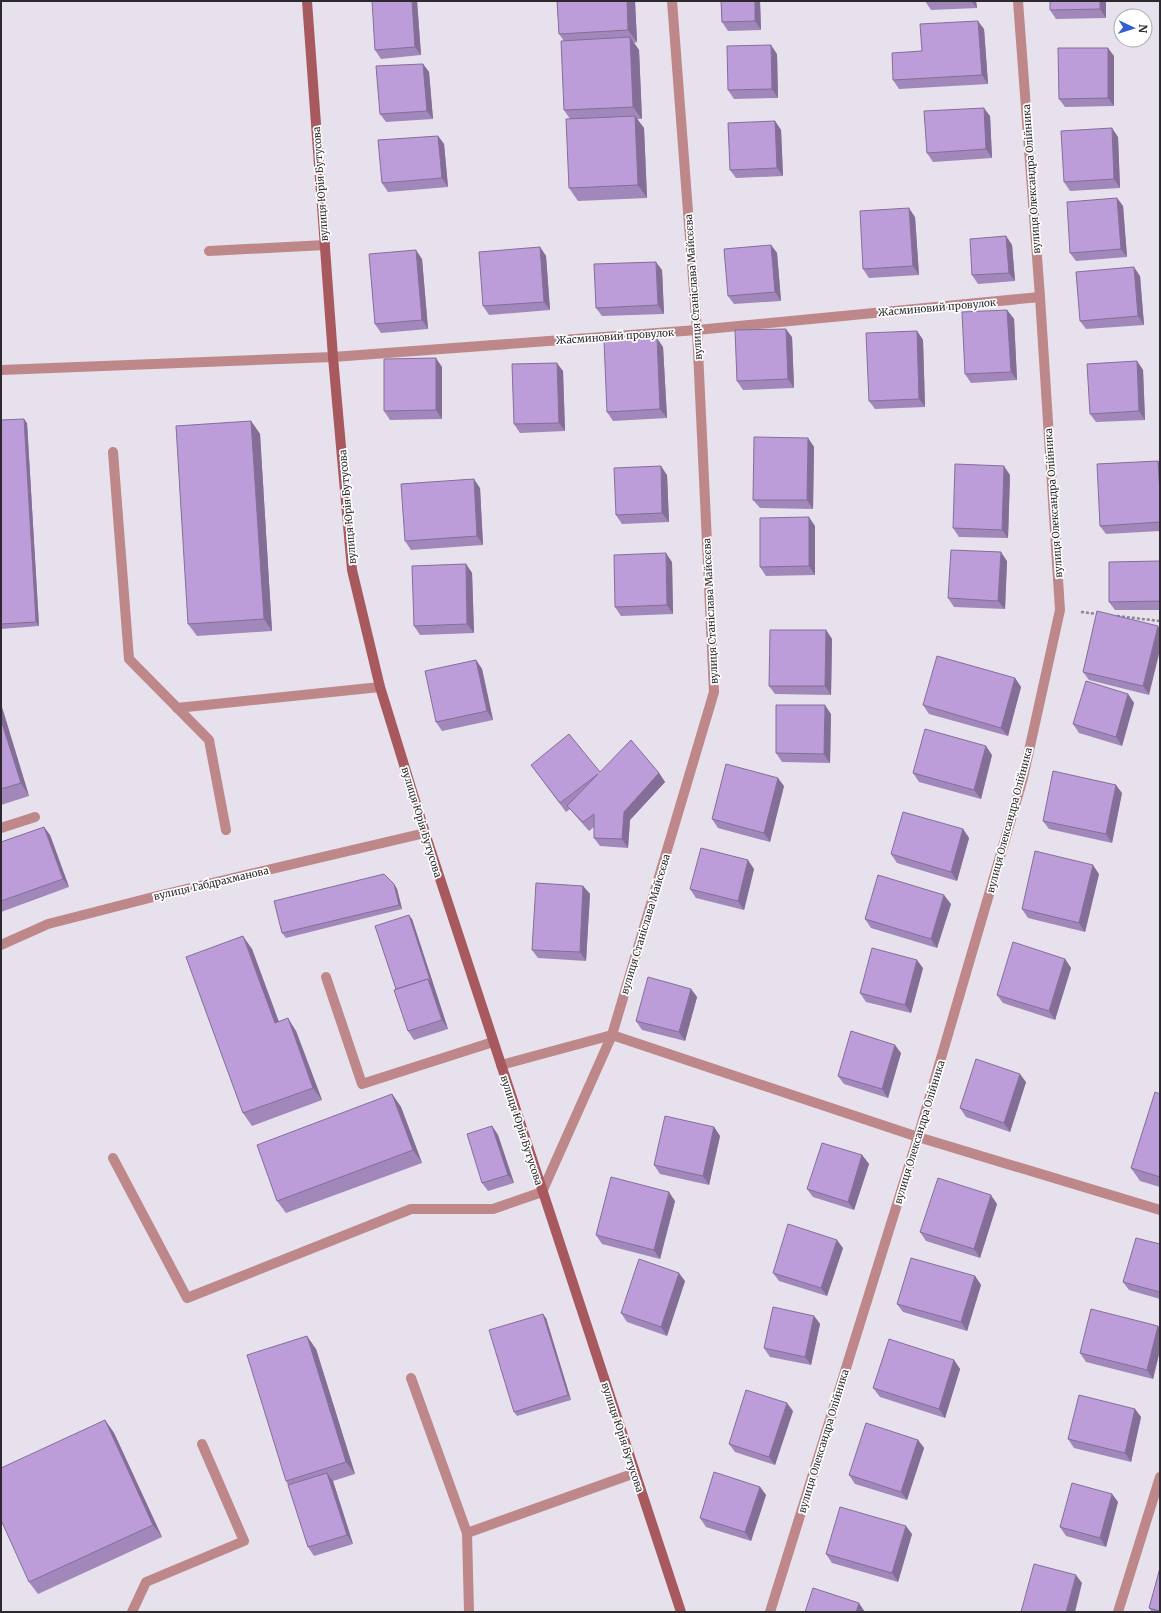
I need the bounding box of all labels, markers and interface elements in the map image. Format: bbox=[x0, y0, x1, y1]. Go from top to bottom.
north arrow bbox=[1113, 8, 1153, 48]
text: N bbox=[1136, 24, 1150, 34]
street label: вулиця Олександра Олійника bbox=[1020, 103, 1043, 254]
street label: вулиця Юрія Бутусова bbox=[310, 126, 331, 242]
street label: вулиця Станіслава Майсєєва bbox=[682, 213, 705, 360]
street label: Жасминовий провулок bbox=[877, 296, 997, 319]
street label: Жасминовий провулок bbox=[555, 326, 675, 347]
street label: вулиця Олександра Олійника bbox=[1042, 427, 1065, 578]
street label: вулиця Юрія Бутусова bbox=[336, 449, 359, 565]
street label: вулиця Станіслава Майсєєва bbox=[700, 537, 721, 684]
street label: вулиця Олександра Олійника bbox=[984, 745, 1035, 894]
street label: вулиця Юрія Бутусова bbox=[399, 765, 445, 880]
street label: вулиця Станіслава Майсєєва bbox=[618, 852, 673, 996]
street label: вулиця Габдрахманова bbox=[152, 864, 271, 903]
street label: вулиця Олександра Олійника bbox=[891, 1058, 948, 1206]
street label: вулиця Юрія Бутусова bbox=[498, 1074, 546, 1187]
street label: вулиця Олександра Олійника bbox=[795, 1367, 852, 1515]
street label: вулиця Юрія Бутусова bbox=[599, 1381, 647, 1494]

